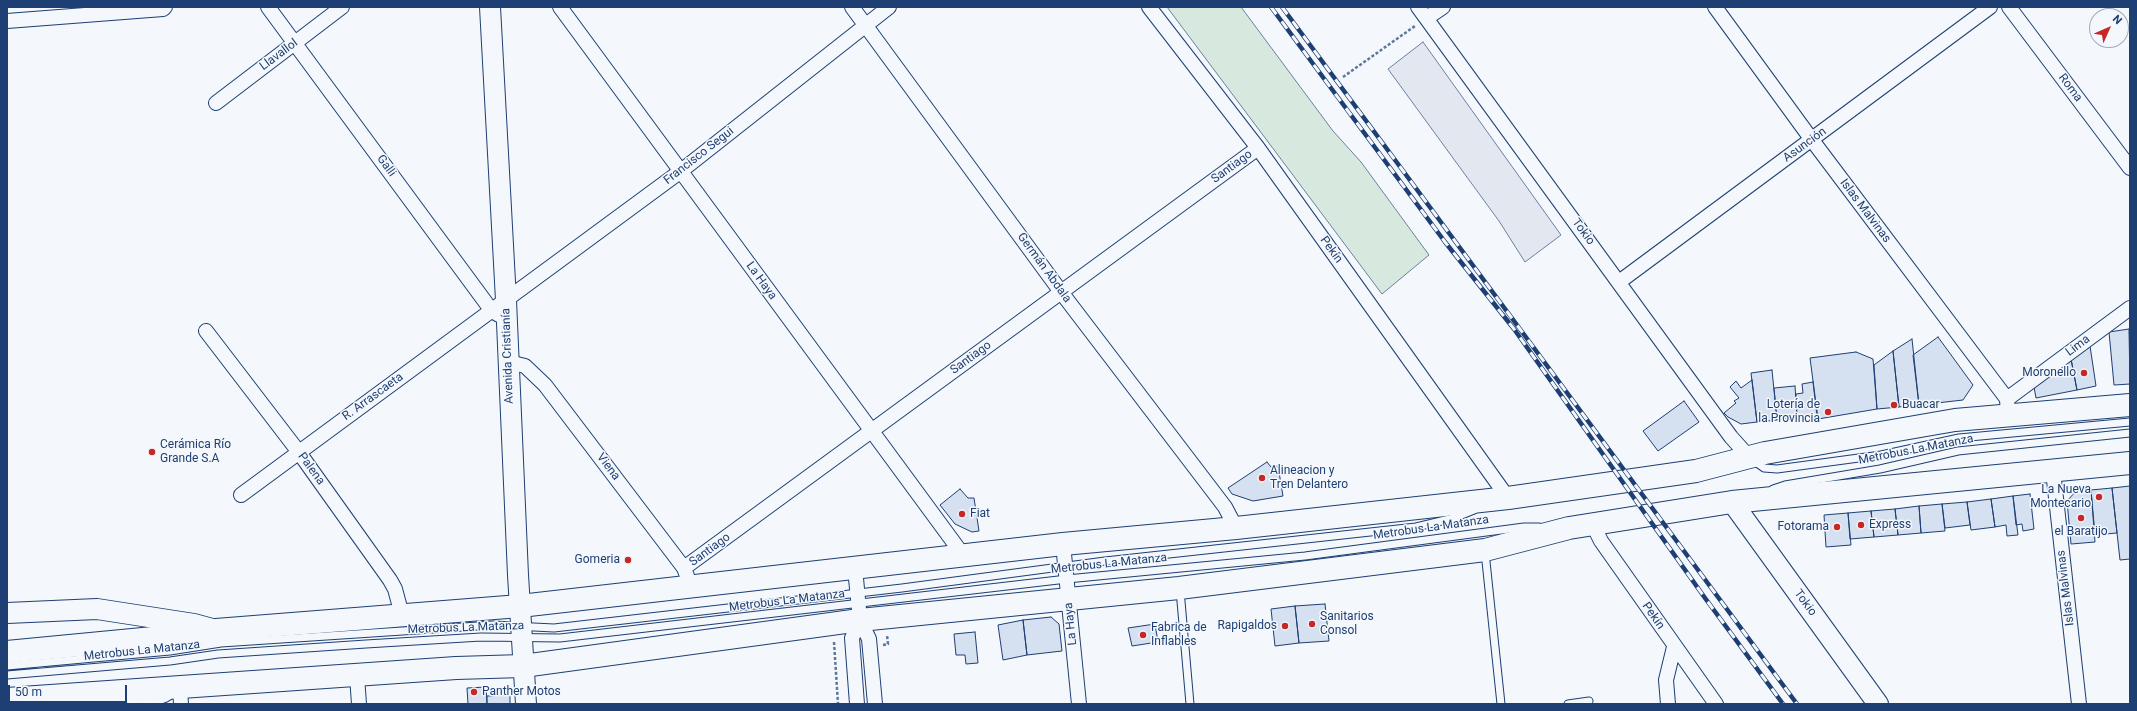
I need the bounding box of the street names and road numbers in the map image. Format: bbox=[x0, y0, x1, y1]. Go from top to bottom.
street label: Llavallol bbox=[257, 36, 301, 74]
street label: Roma bbox=[2055, 71, 2085, 105]
street label: Francisco Segui bbox=[661, 124, 737, 188]
street label: Asunción bbox=[1781, 124, 1829, 166]
street label: Santiago bbox=[1209, 147, 1255, 187]
street label: Galli bbox=[373, 152, 399, 180]
street label: Islas Malvinas bbox=[1836, 176, 1894, 246]
street label: Tokio bbox=[1569, 216, 1597, 248]
street label: Germán Abdala bbox=[1014, 230, 1074, 306]
street label: Pekín bbox=[1316, 234, 1346, 266]
street label: La Haya bbox=[743, 259, 779, 303]
street label: Avenida Cristianía bbox=[499, 308, 517, 404]
street label: Lima bbox=[2063, 332, 2093, 360]
street label: Santiago bbox=[948, 338, 994, 378]
street label: R. Arrascaeta bbox=[340, 370, 406, 424]
street label: Metrobus La Matanza bbox=[1857, 432, 1975, 468]
street label: Palena bbox=[294, 450, 328, 488]
street label: Viena bbox=[593, 451, 623, 483]
street label: Metrobus La Matanza bbox=[1372, 513, 1490, 543]
street label: Santiago bbox=[687, 530, 733, 570]
street label: Islas Malvinas bbox=[2054, 549, 2078, 627]
street label: Metrobus La Matanza bbox=[1050, 551, 1168, 577]
street label: Metrobus La Matanza bbox=[728, 587, 846, 615]
street label: Tokio bbox=[1791, 587, 1819, 619]
street label: Pekín bbox=[1639, 600, 1667, 632]
street label: La Haya bbox=[1062, 602, 1080, 646]
street label: Metrobus La Matanza bbox=[407, 619, 525, 637]
street label: Metrobus La Matanza bbox=[83, 638, 201, 664]

